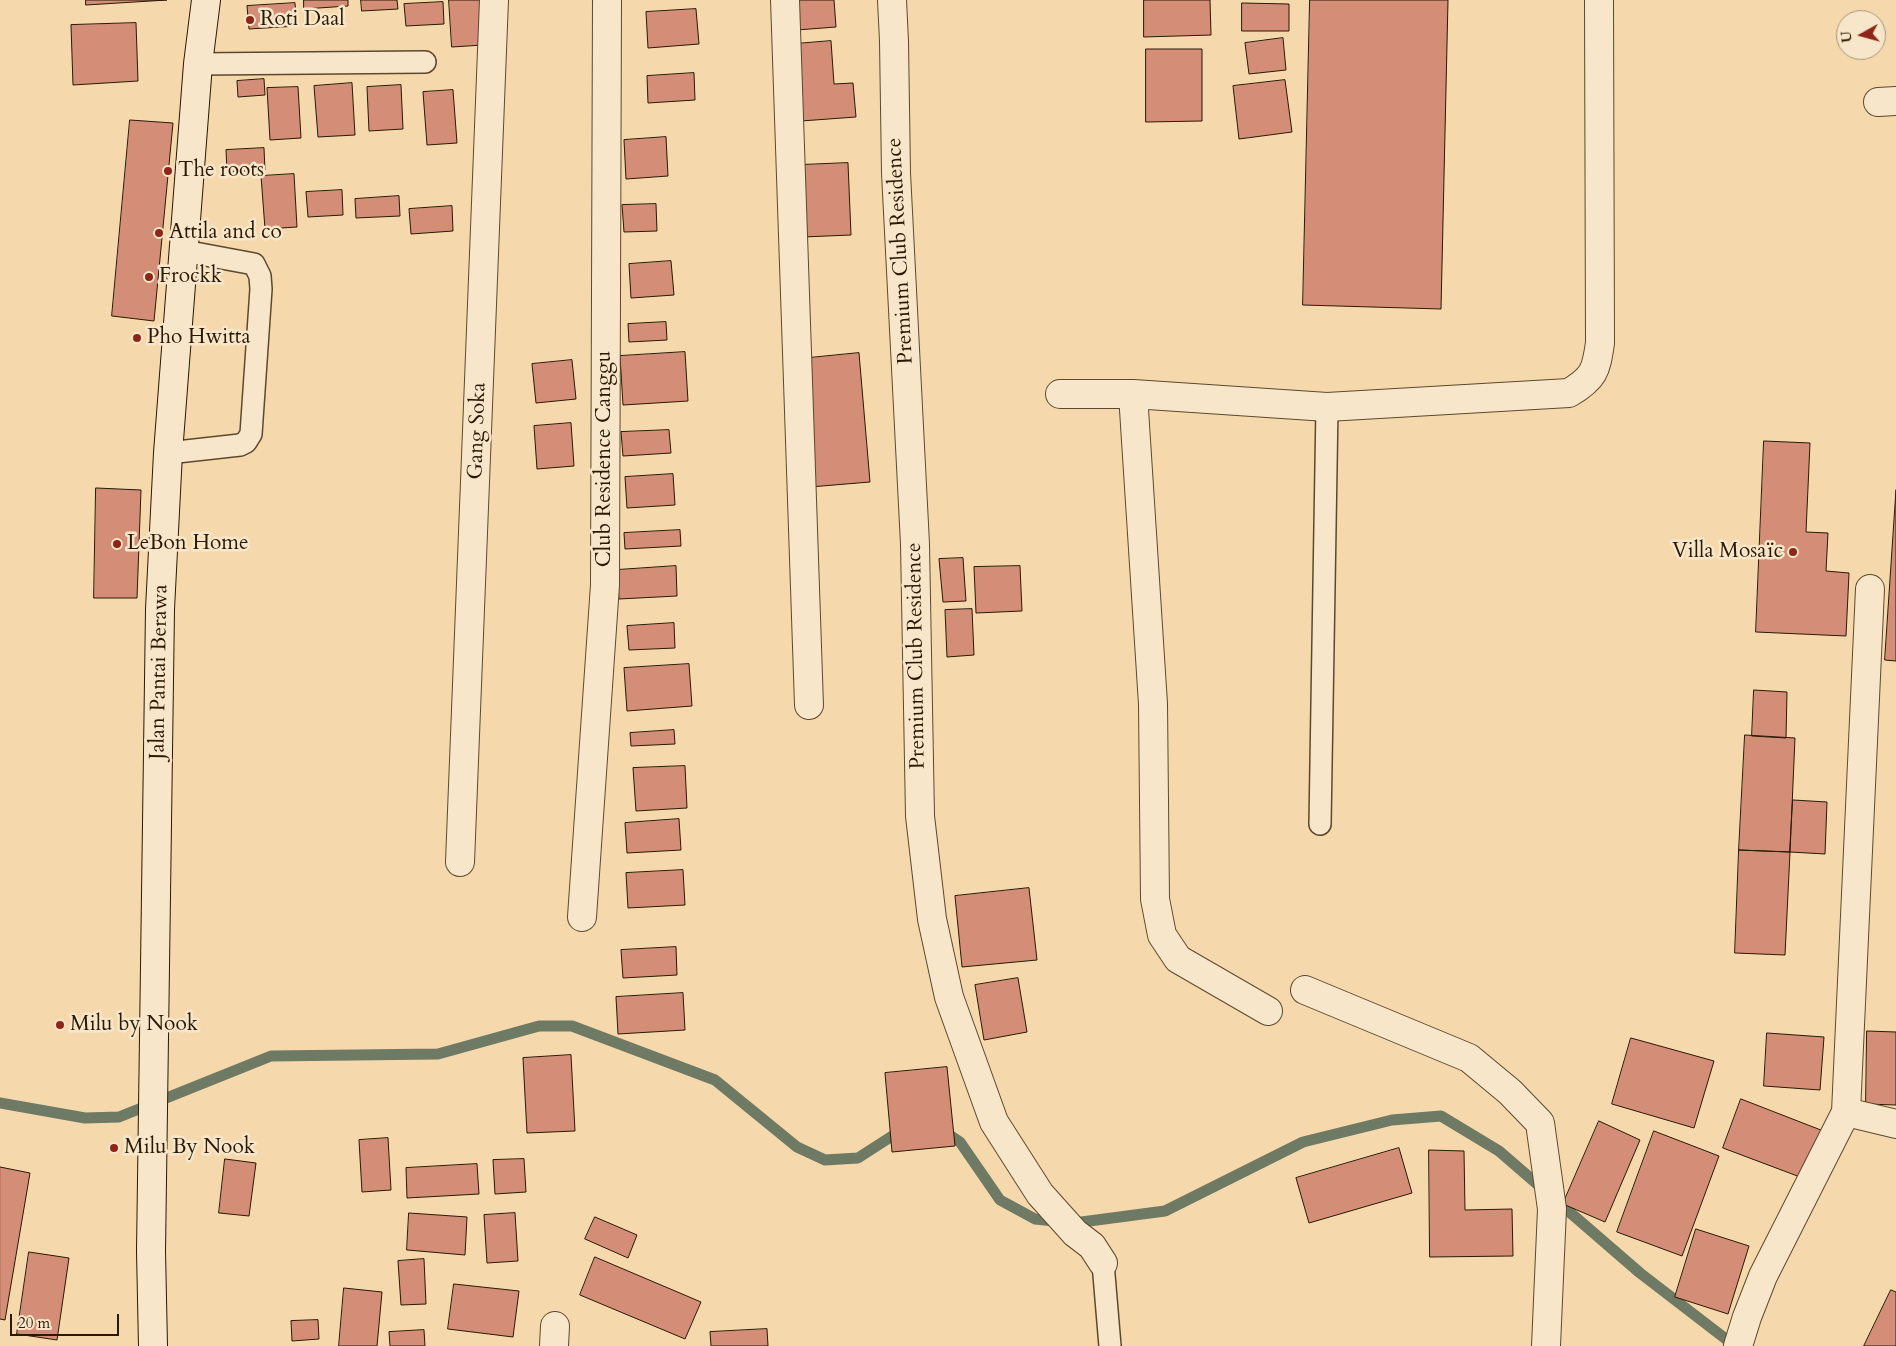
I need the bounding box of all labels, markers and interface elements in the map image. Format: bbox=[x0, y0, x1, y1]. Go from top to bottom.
place label: Roti Daal bbox=[260, 7, 345, 33]
north arrow bbox=[1836, 10, 1886, 60]
marker: Roti Daal bbox=[244, 14, 256, 26]
text: U bbox=[1836, 30, 1857, 44]
street label: Premium Club Residence bbox=[882, 137, 920, 365]
place label: The roots bbox=[178, 158, 264, 184]
marker: The roots bbox=[162, 165, 174, 177]
place label: Attila and co bbox=[169, 220, 282, 246]
marker: Attila and co bbox=[153, 227, 165, 239]
place label: Frockk bbox=[159, 264, 222, 290]
marker: Frockk bbox=[143, 271, 155, 283]
place label: Pho Hwitta bbox=[147, 325, 251, 351]
marker: Pho Hwitta bbox=[131, 332, 143, 344]
street label: Club Residence Canggu bbox=[592, 351, 618, 567]
street label: Gang Soka bbox=[464, 382, 492, 480]
place label: LeBon Home bbox=[127, 531, 249, 557]
marker: LeBon Home bbox=[111, 538, 123, 550]
place label: Villa Mosaïc bbox=[1672, 539, 1783, 565]
street label: Premium Club Residence bbox=[902, 542, 932, 770]
marker: Villa Mosaïc bbox=[1787, 546, 1799, 558]
street label: Jalan Pantai Berawa bbox=[146, 584, 174, 760]
place label: Milu by Nook bbox=[70, 1012, 198, 1038]
marker: Milu by Nook bbox=[54, 1019, 66, 1031]
place label: Milu By Nook bbox=[124, 1135, 255, 1161]
marker: Milu By Nook bbox=[108, 1142, 120, 1154]
scale bar bbox=[12, 1304, 121, 1336]
text: 20 m bbox=[18, 1313, 50, 1333]

